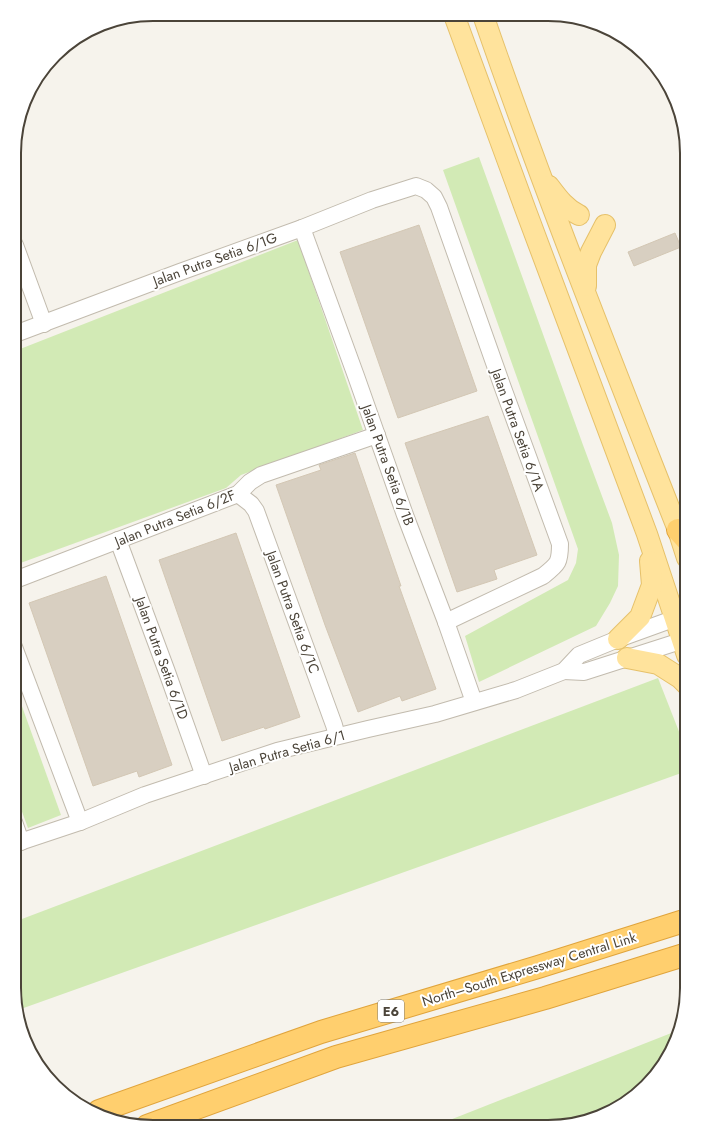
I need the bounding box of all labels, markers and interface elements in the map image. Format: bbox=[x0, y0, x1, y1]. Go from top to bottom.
street label: Jalan Putra Setia 6/1G bbox=[148, 227, 280, 291]
street label: Jalan Putra Setia 6/1A bbox=[486, 364, 550, 495]
street label: Jalan Putra Setia 6/1B bbox=[356, 400, 419, 529]
street label: Jalan Putra Setia 6/2F bbox=[110, 485, 238, 552]
street label: Jalan Putra Setia 6/1C bbox=[261, 546, 325, 676]
street label: Jalan Putra Setia 6/1D bbox=[130, 592, 194, 722]
street label: Jalan Putra Setia 6/1 bbox=[225, 725, 347, 778]
street label: North–South Expressway Central Link bbox=[419, 927, 639, 1011]
road number: E6 bbox=[378, 1000, 404, 1022]

